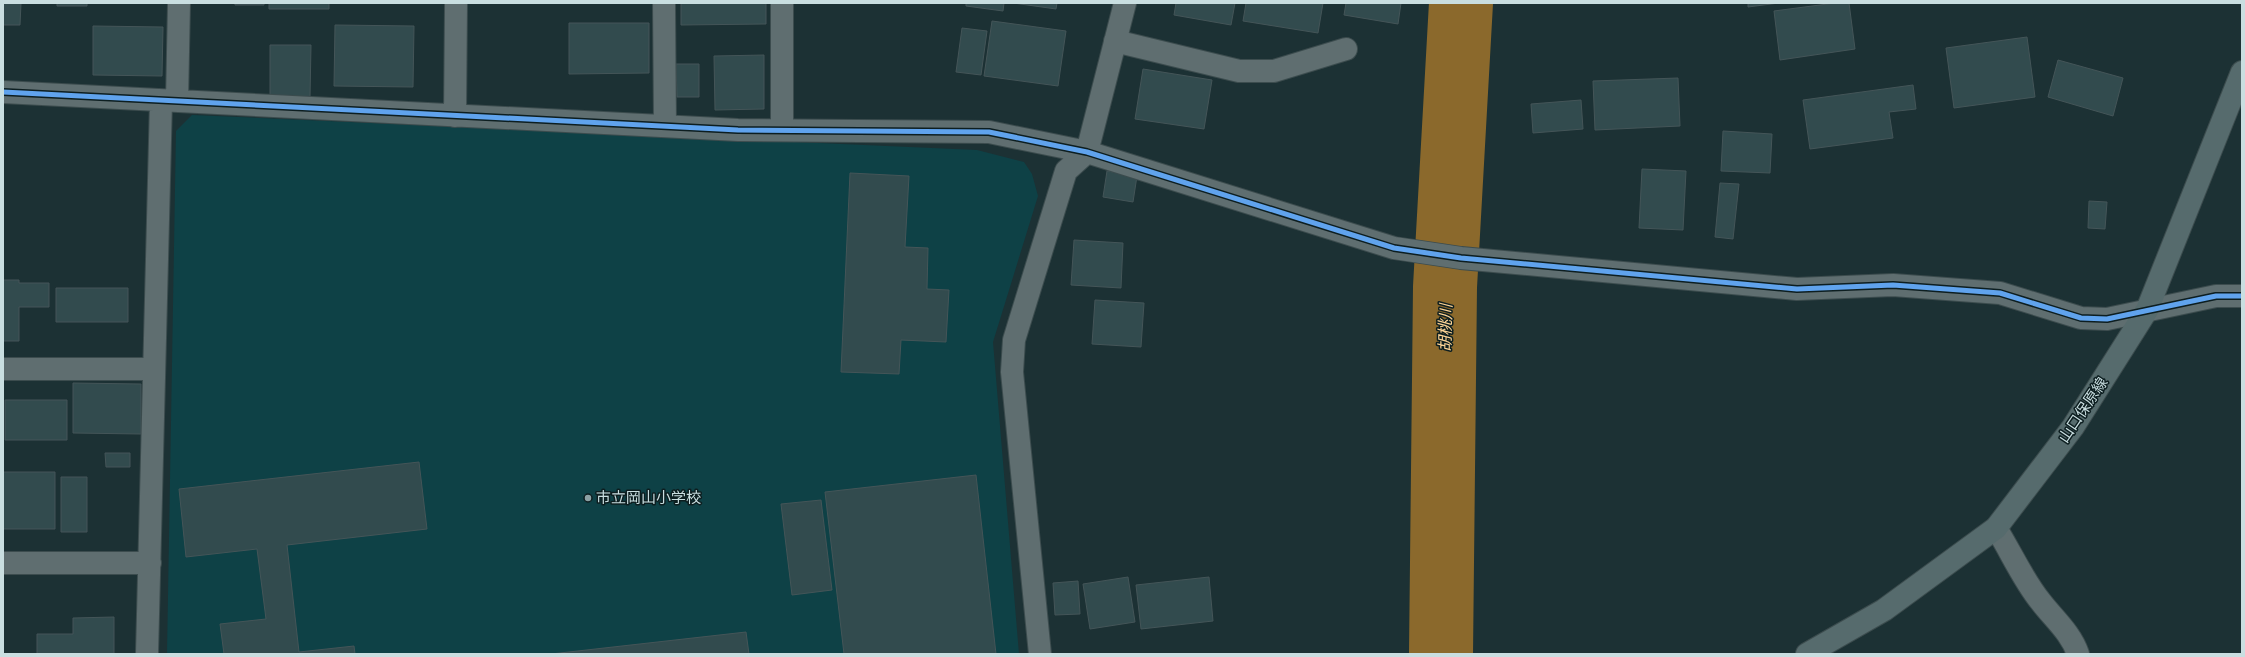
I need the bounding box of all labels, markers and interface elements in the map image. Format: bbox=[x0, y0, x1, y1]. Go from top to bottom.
water label: 胡桃川 bbox=[1435, 302, 1454, 352]
street label: 山口保原線 bbox=[2054, 373, 2111, 446]
place label: 市立岡山小学校 bbox=[596, 488, 701, 506]
marker: 市立岡山小学校 bbox=[583, 493, 593, 503]

